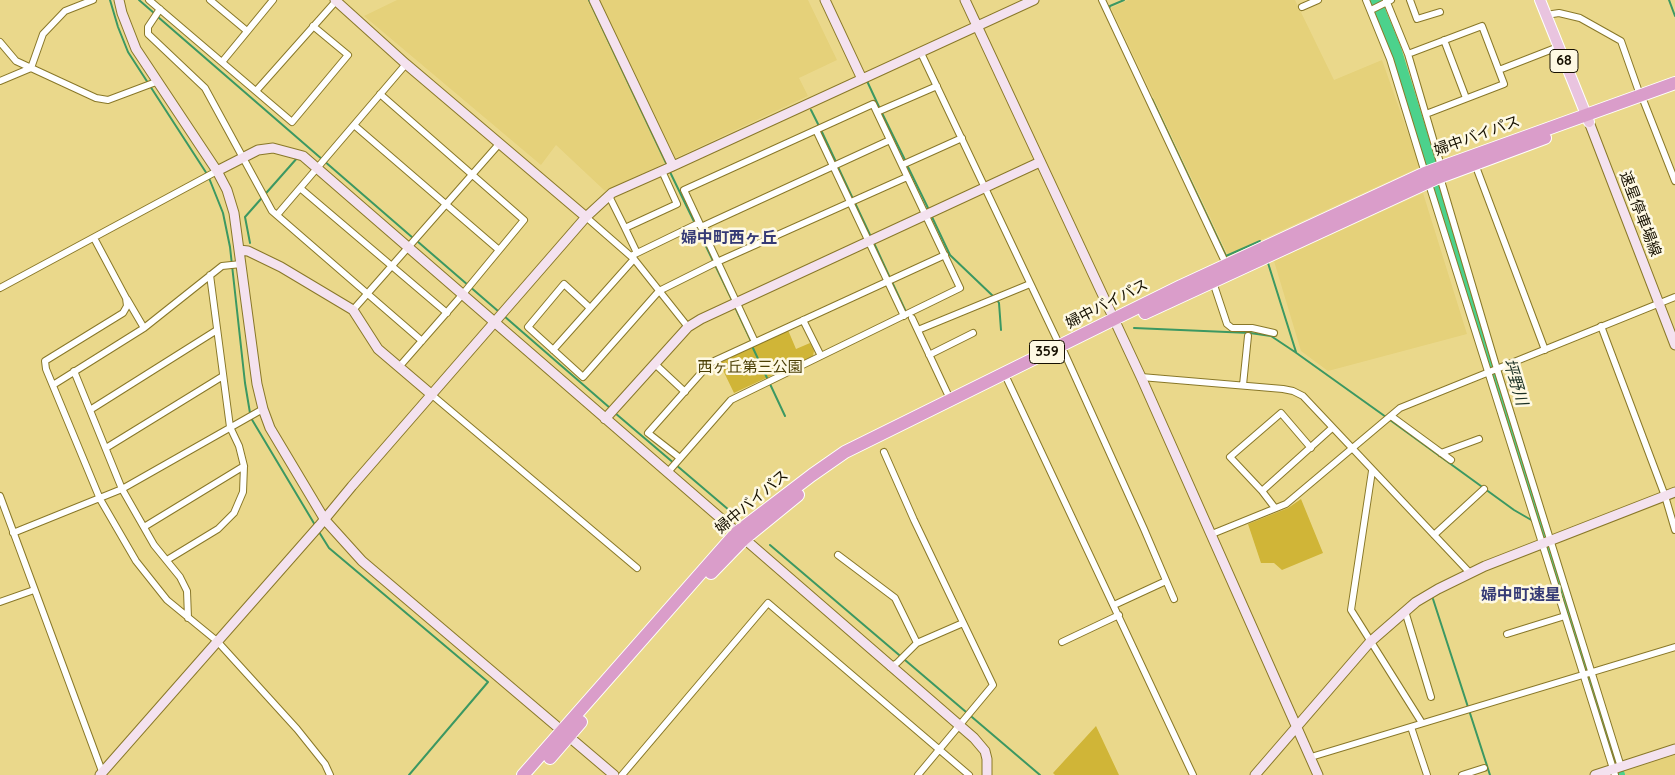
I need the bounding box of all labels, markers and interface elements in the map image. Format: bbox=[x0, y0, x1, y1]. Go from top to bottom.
road number: 68 bbox=[1550, 49, 1578, 72]
street label: 婦中バイパス bbox=[1432, 112, 1522, 160]
street label: 速星停車場線 bbox=[1615, 169, 1665, 259]
district label: 婦中町西ヶ丘 bbox=[681, 228, 777, 248]
street label: 婦中バイパス bbox=[1063, 276, 1151, 332]
road number: 359 bbox=[1030, 341, 1064, 364]
water label: 坪野川 bbox=[1499, 356, 1531, 408]
park label: 西ヶ丘第三公園 bbox=[698, 358, 802, 376]
street label: 婦中バイパス bbox=[712, 466, 792, 538]
district label: 婦中町速星 bbox=[1481, 585, 1561, 605]

